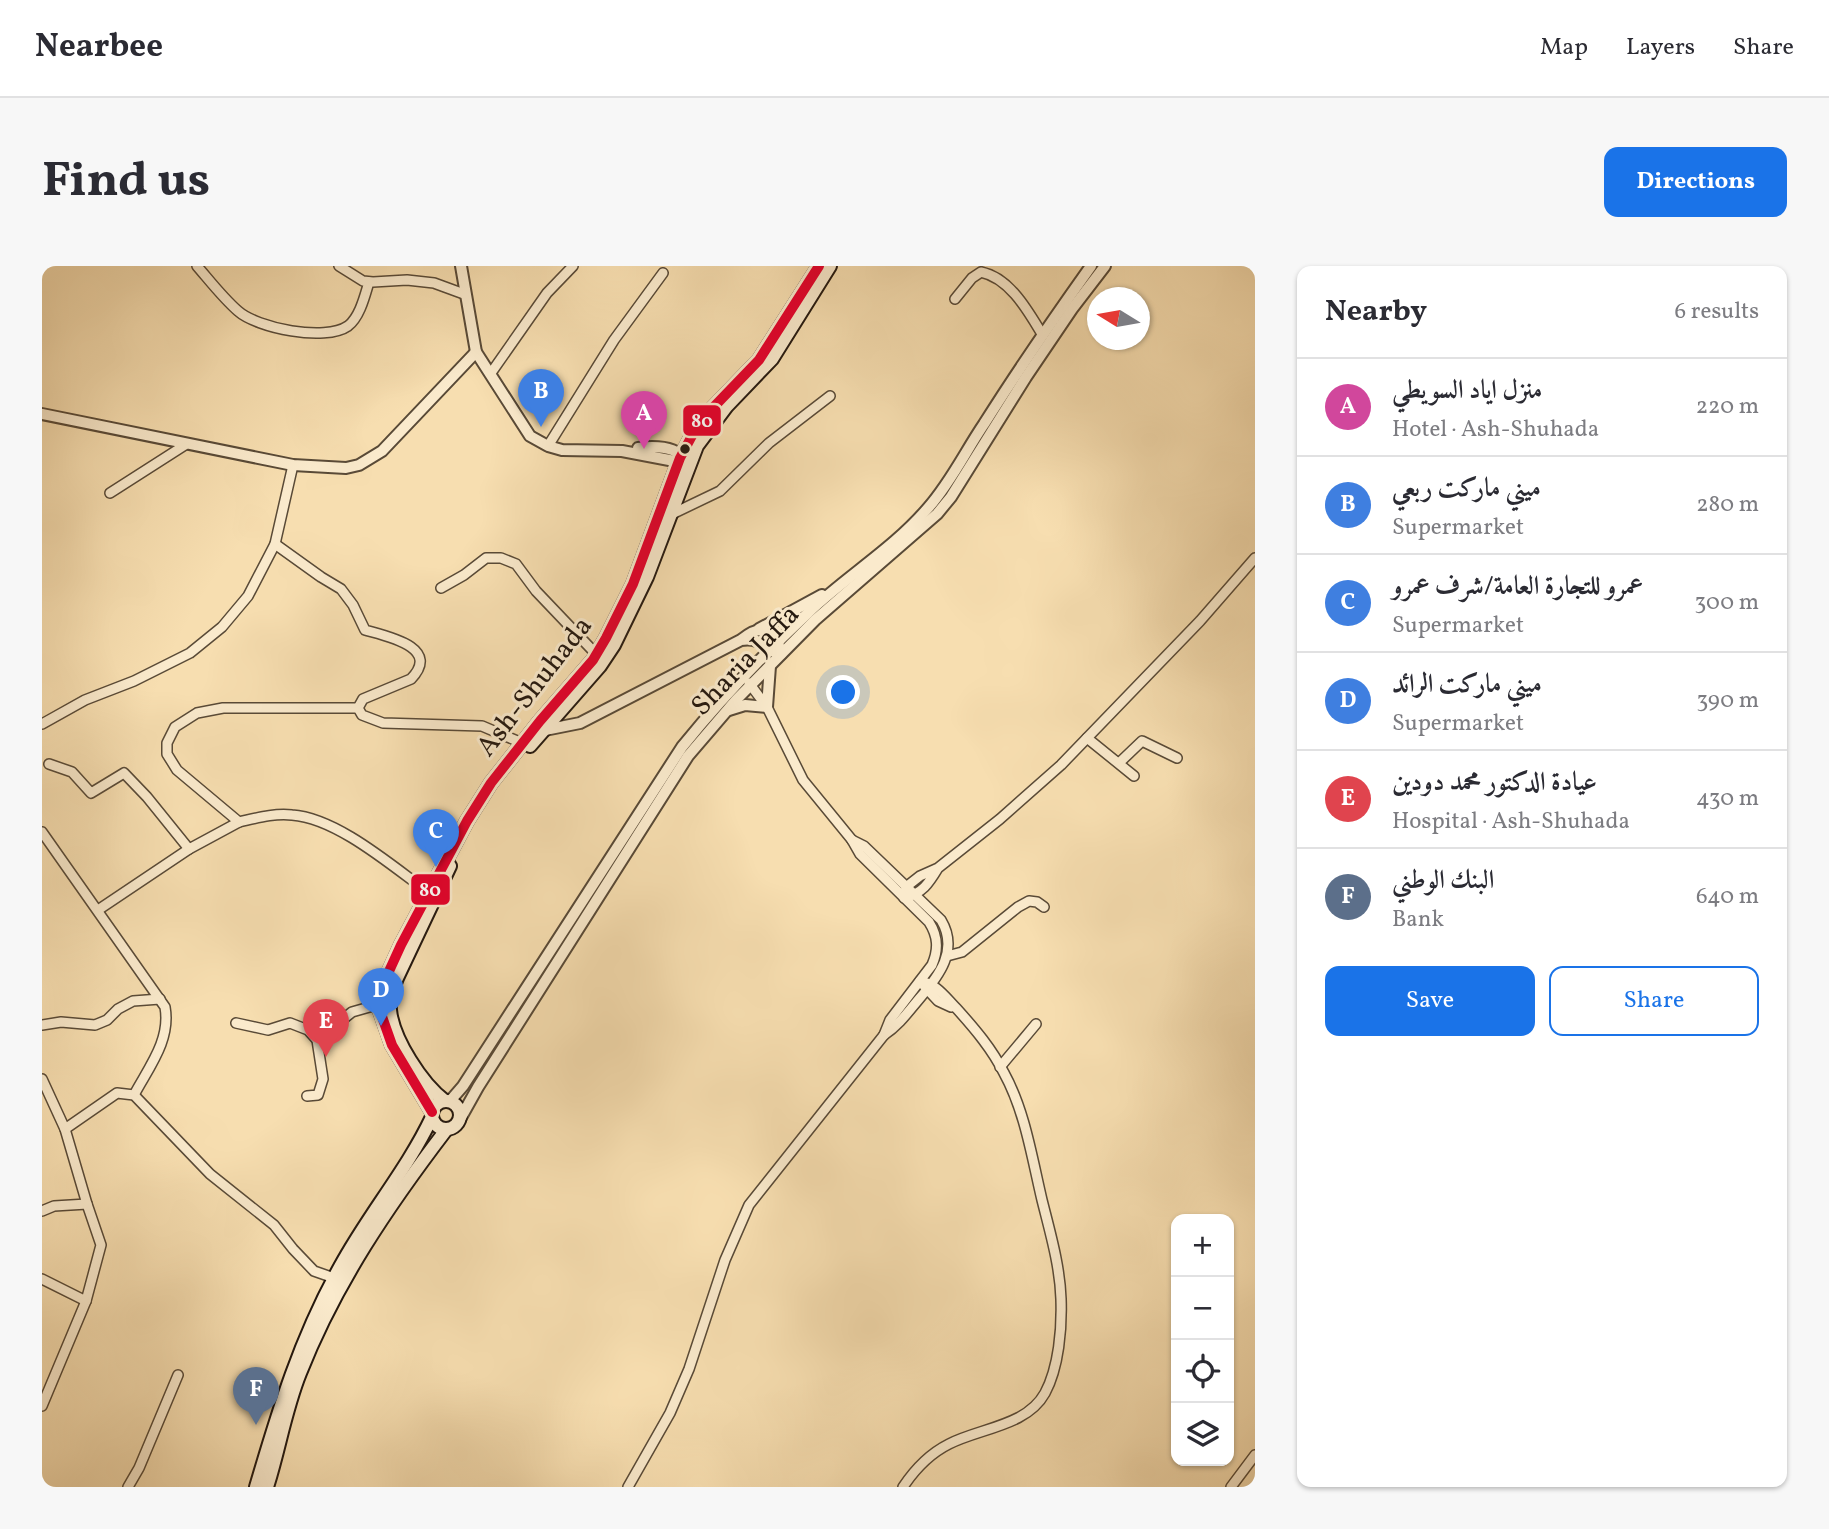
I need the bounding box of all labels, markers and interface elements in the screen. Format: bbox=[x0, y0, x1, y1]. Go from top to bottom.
text: Nearbee bbox=[35, 25, 163, 71]
text: Map bbox=[1540, 31, 1588, 65]
text: Layers bbox=[1626, 31, 1695, 65]
text: Share bbox=[1733, 31, 1794, 65]
button: Directions bbox=[1604, 147, 1787, 217]
text: Find us bbox=[42, 148, 210, 217]
north arrow bbox=[1087, 287, 1150, 350]
text: Nearby bbox=[1325, 291, 1427, 333]
text: 6 results bbox=[1675, 296, 1759, 328]
pin: B bbox=[518, 369, 564, 427]
text: منزل اياد السويطي bbox=[1392, 373, 1542, 409]
pin: A bbox=[621, 391, 667, 449]
text: A bbox=[1340, 391, 1356, 423]
text: 220 m bbox=[1696, 391, 1759, 423]
line badge: 80 bbox=[682, 404, 722, 437]
text: 80 bbox=[691, 409, 713, 435]
text: Hotel · Ash-Shuhada bbox=[1392, 414, 1599, 446]
unlabelled marker bbox=[678, 442, 692, 456]
text: ميني ماركت ربعي bbox=[1392, 471, 1541, 507]
text: B bbox=[1340, 489, 1356, 521]
text: 280 m bbox=[1696, 489, 1759, 521]
text: Supermarket bbox=[1392, 512, 1524, 544]
text: عمرو للتجارة العامة/شرف عمرو bbox=[1392, 569, 1643, 605]
text: C bbox=[1341, 587, 1355, 619]
text: 300 m bbox=[1695, 587, 1759, 619]
street label: Sharia Jaffa bbox=[683, 597, 809, 725]
street label: Ash-Shuhada bbox=[468, 609, 602, 765]
text: Supermarket bbox=[1392, 610, 1524, 642]
text: ميني ماركت الرائد bbox=[1392, 667, 1542, 703]
your location bbox=[826, 675, 860, 709]
text: D bbox=[1340, 685, 1356, 717]
text: 390 m bbox=[1696, 685, 1759, 717]
text: Supermarket bbox=[1392, 708, 1524, 740]
text: عيادة الدكتور محمد دودين bbox=[1392, 765, 1597, 801]
text: E bbox=[1341, 783, 1355, 815]
text: 430 m bbox=[1696, 783, 1759, 815]
text: Hospital · Ash-Shuhada bbox=[1392, 806, 1630, 838]
pin: C bbox=[413, 809, 459, 867]
text: البنك الوطني bbox=[1392, 863, 1494, 899]
line badge: 80 bbox=[410, 873, 451, 906]
text: 80 bbox=[419, 878, 441, 904]
text: F bbox=[1341, 881, 1355, 913]
text: 640 m bbox=[1696, 881, 1759, 913]
text: Bank bbox=[1392, 904, 1444, 936]
button: Save bbox=[1325, 966, 1535, 1036]
button: Share bbox=[1549, 966, 1759, 1036]
pin: D bbox=[358, 968, 404, 1026]
pin: E bbox=[303, 999, 349, 1057]
map controls bbox=[1171, 1214, 1234, 1466]
button: + bbox=[1171, 1214, 1234, 1277]
button: − bbox=[1171, 1277, 1234, 1340]
button: locate bbox=[1171, 1340, 1234, 1403]
pin: F bbox=[233, 1367, 279, 1425]
button: layers bbox=[1171, 1403, 1234, 1466]

